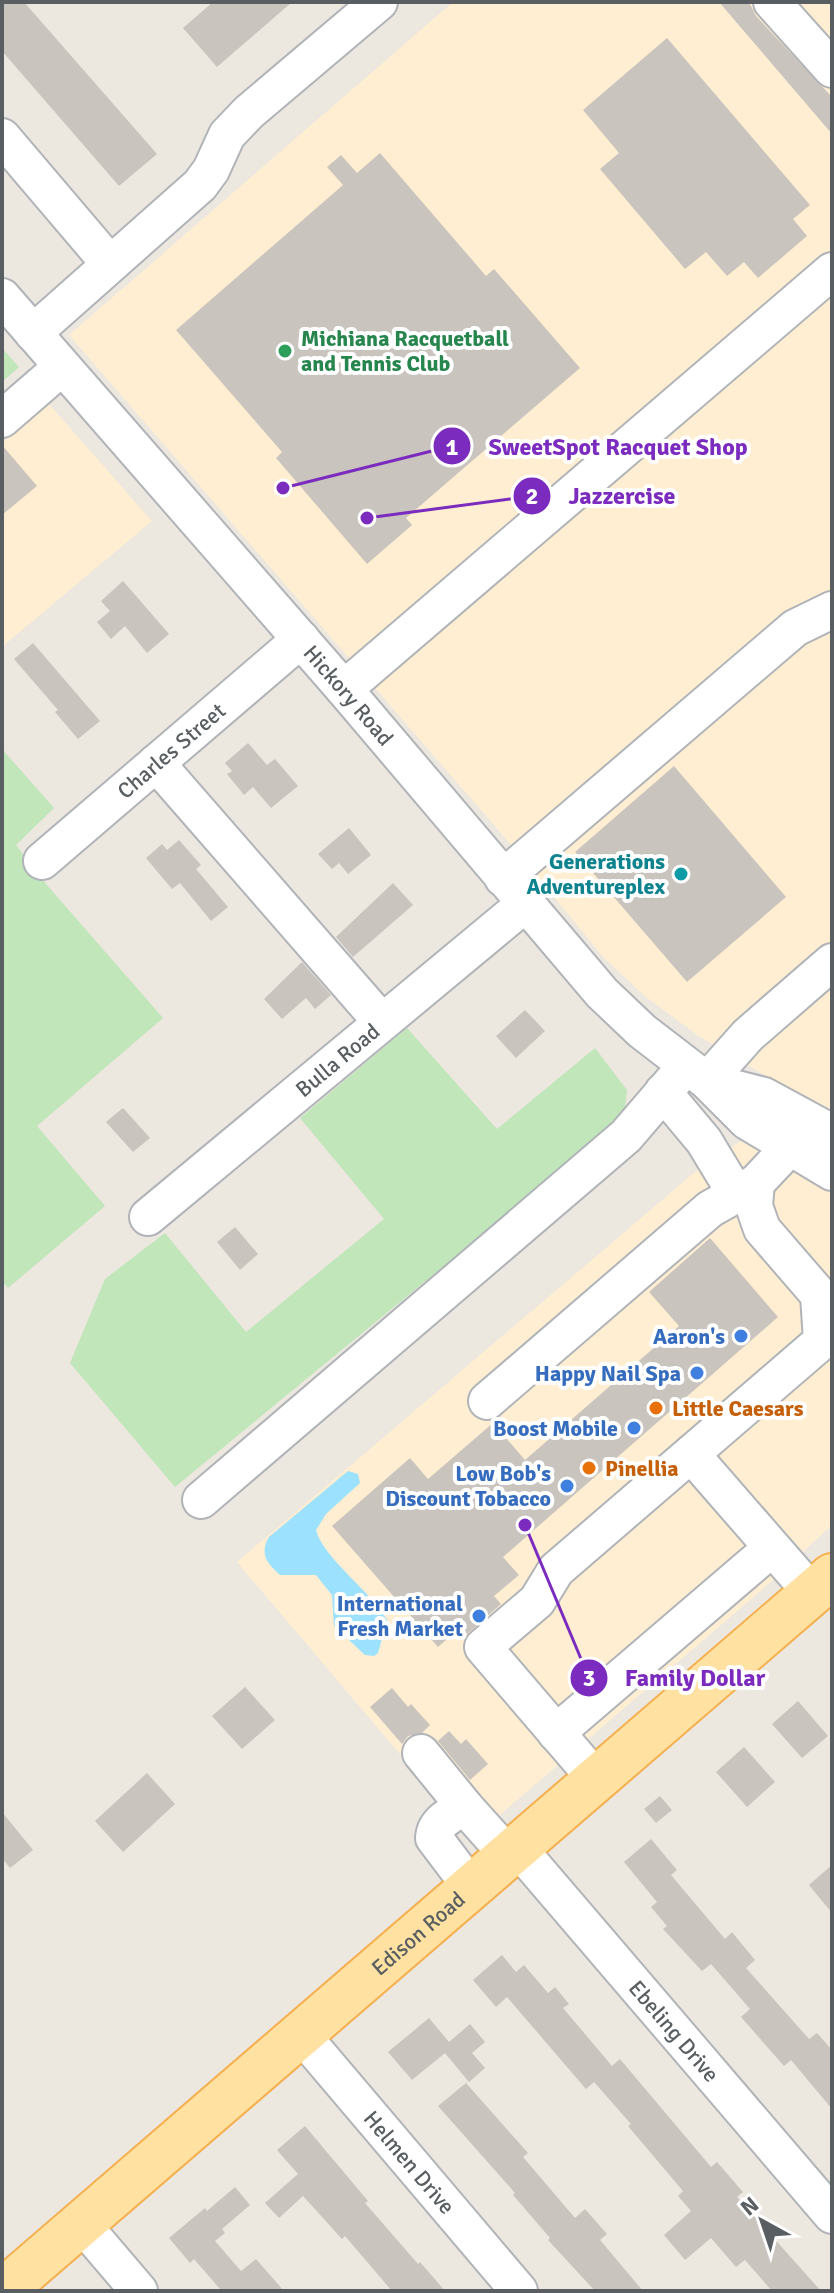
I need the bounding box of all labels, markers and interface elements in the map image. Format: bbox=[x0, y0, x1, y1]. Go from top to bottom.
place label: Michiana Racquetball and Tennis Club bbox=[301, 325, 509, 377]
marker: Michiana Racquetball and Tennis Club bbox=[276, 342, 294, 360]
callout: SweetSpot Racquet Shop bbox=[432, 422, 763, 470]
text: 1 bbox=[446, 432, 459, 462]
text: SweetSpot Racquet Shop bbox=[488, 432, 748, 462]
callout: Jazzercise bbox=[512, 472, 691, 520]
text: 2 bbox=[526, 481, 538, 511]
text: Jazzercise bbox=[569, 481, 676, 511]
street label: Hickory Road bbox=[298, 640, 399, 751]
street label: Charles Street bbox=[112, 697, 231, 804]
place label: Generations Adventureplex bbox=[526, 848, 665, 900]
marker: Generations Adventureplex bbox=[672, 865, 690, 883]
street label: Bulla Road bbox=[290, 1018, 385, 1103]
place label: Aaron's bbox=[653, 1323, 725, 1350]
marker: Aaron's bbox=[732, 1327, 750, 1345]
place label: Happy Nail Spa bbox=[535, 1360, 681, 1387]
marker: Happy Nail Spa bbox=[688, 1364, 706, 1382]
place label: Little Caesars bbox=[672, 1395, 804, 1422]
marker: Little Caesars bbox=[647, 1399, 665, 1417]
place label: Boost Mobile bbox=[493, 1415, 618, 1442]
marker: Boost Mobile bbox=[625, 1419, 643, 1437]
place label: Pinellia bbox=[605, 1455, 679, 1482]
marker: Pinellia bbox=[580, 1459, 598, 1477]
place label: Low Bob's Discount Tobacco bbox=[385, 1460, 551, 1512]
marker: Low Bob's Discount Tobacco bbox=[558, 1477, 576, 1495]
place label: International Fresh Market bbox=[337, 1590, 463, 1642]
marker: International Fresh Market bbox=[470, 1607, 488, 1625]
callout: Family Dollar bbox=[569, 1654, 781, 1702]
text: 3 bbox=[583, 1663, 595, 1693]
text: Family Dollar bbox=[625, 1663, 766, 1693]
street label: Edison Road bbox=[366, 1886, 471, 1981]
street label: Ebeling Drive bbox=[623, 1975, 725, 2087]
street label: Helmen Drive bbox=[358, 2105, 461, 2220]
north arrow bbox=[722, 2181, 802, 2261]
text: N bbox=[735, 2191, 764, 2221]

